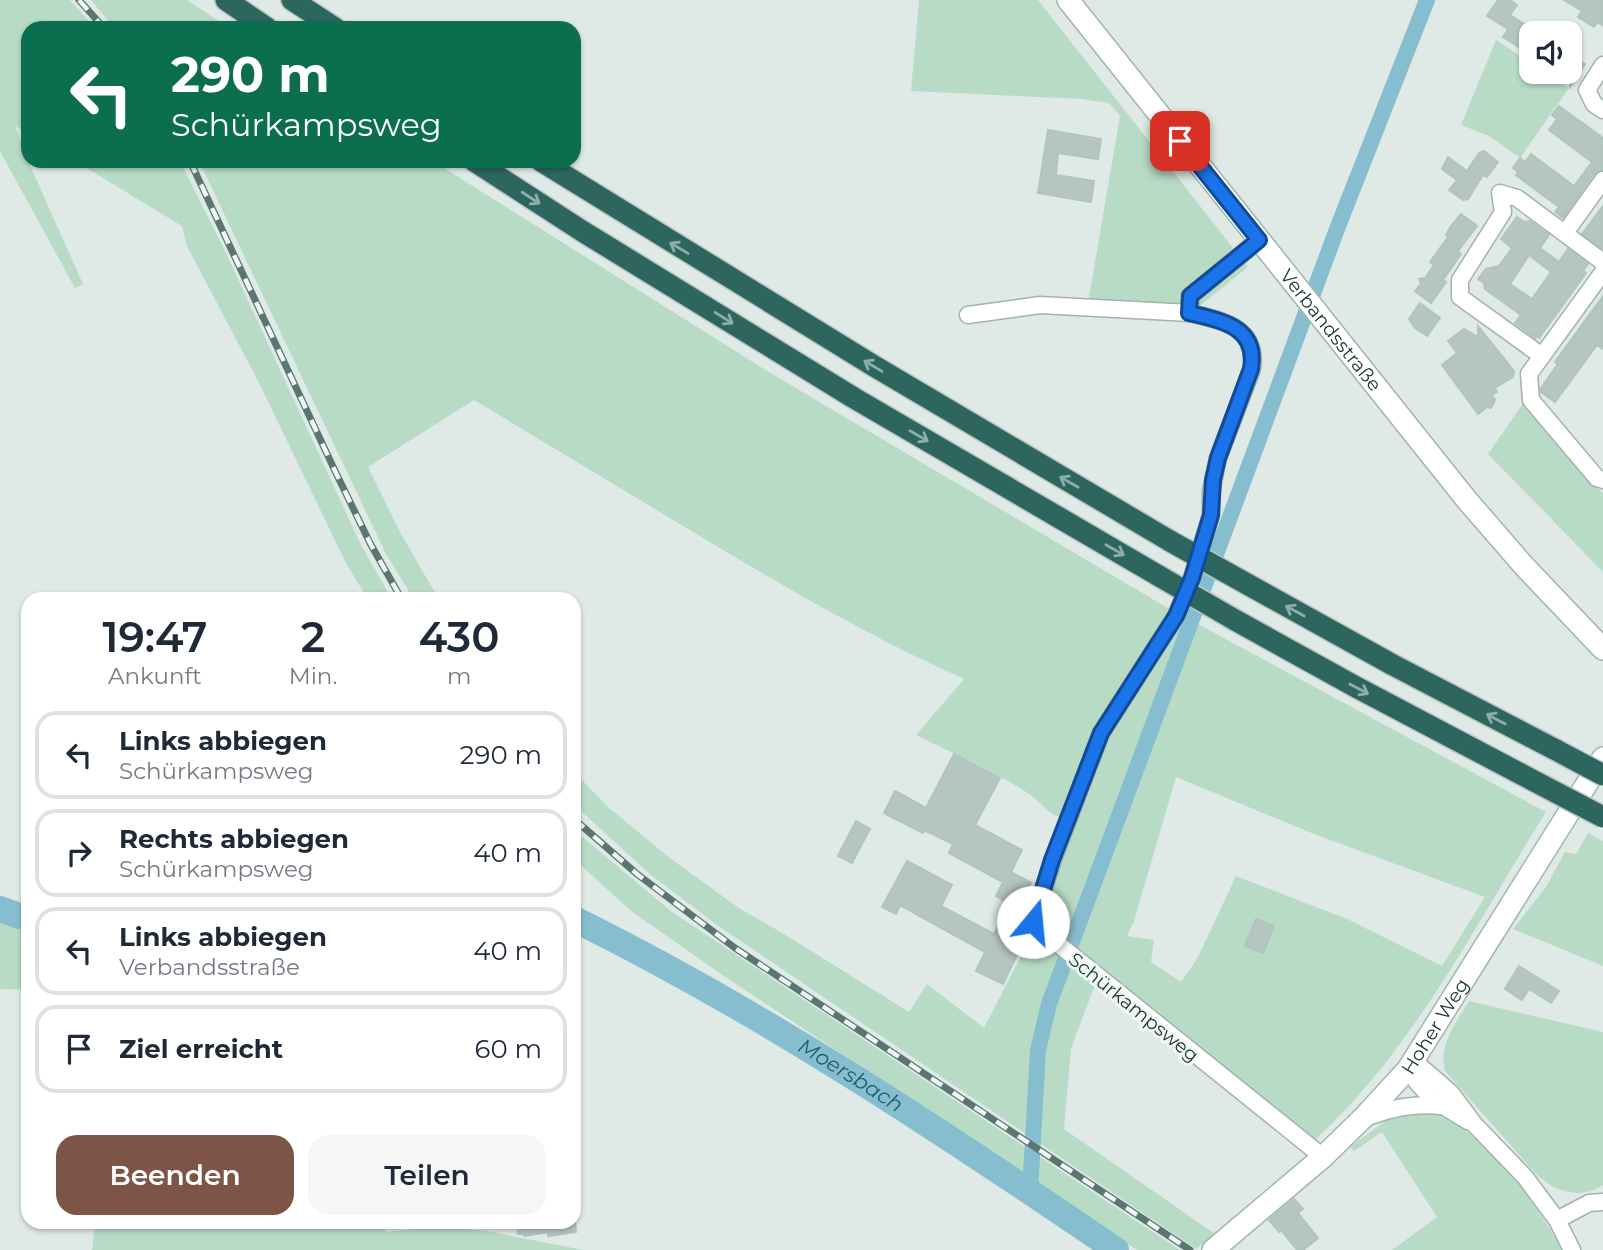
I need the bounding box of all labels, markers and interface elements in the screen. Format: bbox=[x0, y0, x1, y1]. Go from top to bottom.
map controls bbox=[1519, 21, 1582, 84]
button: sound bbox=[1519, 21, 1582, 84]
text: 290 m bbox=[171, 45, 330, 104]
icon: left bbox=[56, 49, 147, 140]
text: Schürkampsweg bbox=[171, 105, 442, 144]
pin bbox=[1150, 111, 1210, 171]
icon: arrive bbox=[1161, 122, 1199, 160]
one-way arrow bbox=[521, 191, 540, 205]
one-way arrow bbox=[669, 240, 689, 254]
street label: Verbandsstraße bbox=[1275, 265, 1386, 396]
one-way arrow bbox=[714, 311, 733, 326]
one-way arrow bbox=[864, 358, 884, 372]
one-way arrow bbox=[908, 429, 928, 443]
one-way arrow bbox=[1059, 475, 1080, 488]
one-way arrow bbox=[1105, 544, 1125, 558]
one-way arrow bbox=[1285, 604, 1306, 617]
text: 19:47 bbox=[102, 611, 207, 663]
text: 2 bbox=[301, 611, 325, 663]
text: 430 bbox=[419, 611, 500, 663]
text: Ankunft bbox=[108, 662, 202, 690]
text: Min. bbox=[289, 662, 337, 690]
text: m bbox=[447, 662, 471, 690]
one-way arrow bbox=[1349, 682, 1369, 696]
one-way arrow bbox=[1486, 711, 1506, 725]
text: Links abbiegen bbox=[119, 725, 327, 757]
icon: left bbox=[60, 736, 98, 774]
text: 290 m bbox=[460, 739, 542, 771]
text: Schürkampsweg bbox=[119, 757, 314, 785]
text: Rechts abbiegen bbox=[119, 823, 349, 855]
icon: right bbox=[60, 834, 98, 872]
text: 40 m bbox=[473, 837, 542, 869]
text: Schürkampsweg bbox=[119, 855, 314, 883]
position arrow bbox=[996, 885, 1070, 959]
text: Links abbiegen bbox=[119, 921, 327, 953]
icon: left bbox=[60, 932, 98, 970]
text: 40 m bbox=[473, 935, 542, 967]
street label: Schürkampsweg bbox=[1064, 948, 1203, 1067]
text: Verbandsstraße bbox=[119, 953, 300, 981]
street label: Hoher Weg bbox=[1397, 974, 1474, 1079]
icon: arrive bbox=[60, 1030, 98, 1068]
text: Ziel erreicht bbox=[119, 1033, 283, 1065]
text: 60 m bbox=[475, 1033, 542, 1065]
water label: Moersbach bbox=[794, 1033, 908, 1117]
button: Beenden bbox=[56, 1135, 294, 1215]
button: Teilen bbox=[308, 1135, 546, 1215]

